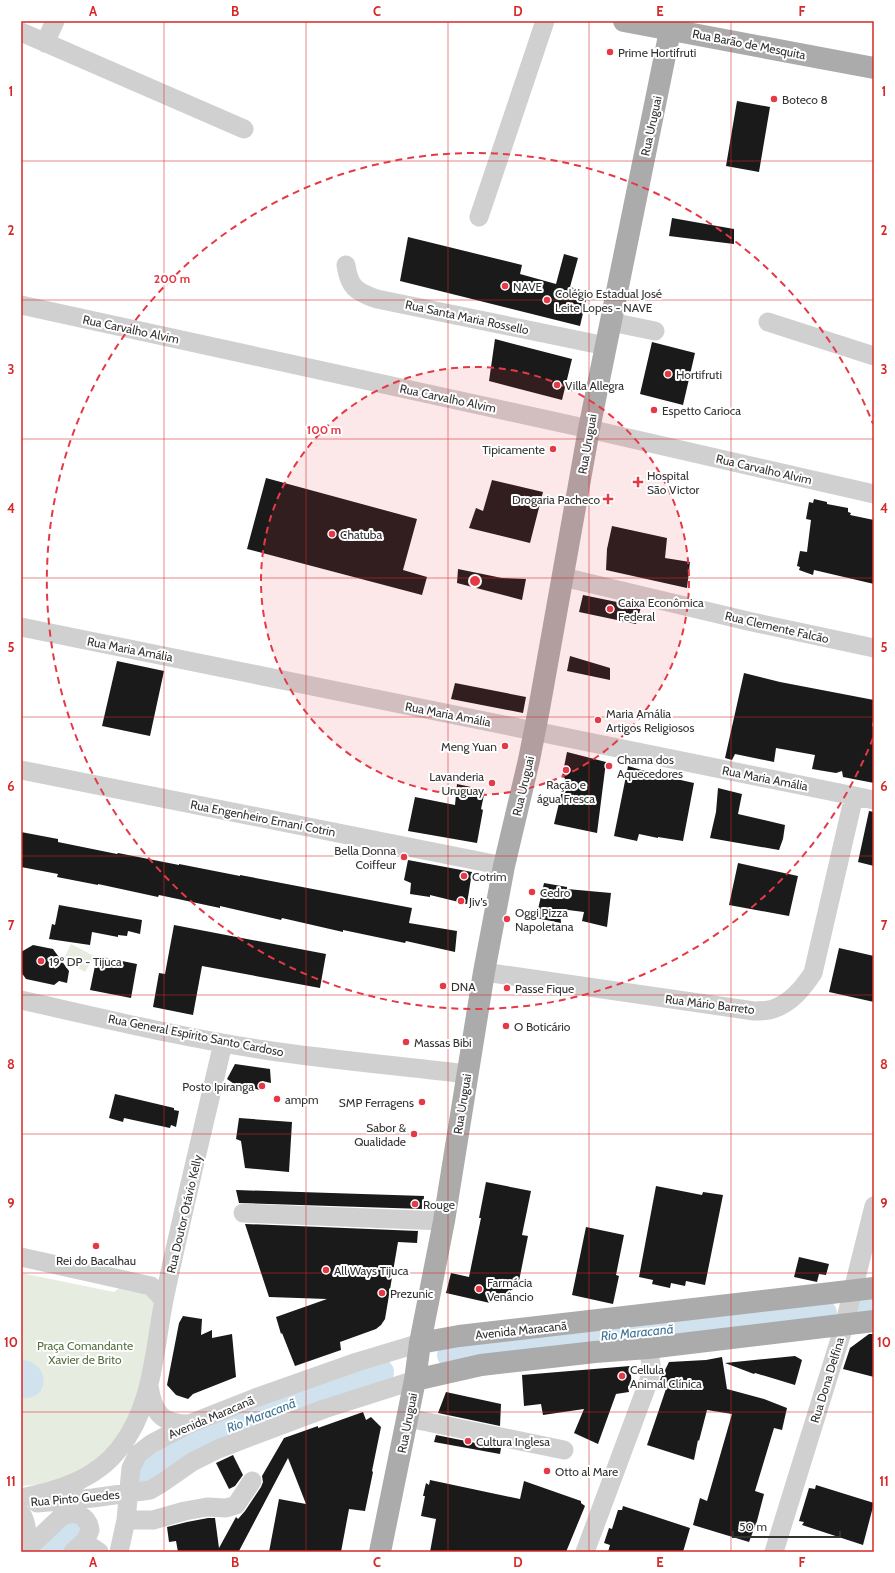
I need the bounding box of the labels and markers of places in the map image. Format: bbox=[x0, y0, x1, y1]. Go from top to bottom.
place label: Prime Hortifruti bbox=[618, 45, 696, 60]
marker: Prime Hortifruti bbox=[605, 47, 615, 57]
place label: Boteco 8 bbox=[782, 92, 828, 107]
marker: Boteco 8 bbox=[769, 94, 779, 104]
place label: NAVE bbox=[513, 279, 543, 294]
marker: NAVE bbox=[500, 281, 510, 291]
place label: Colégio Estadual José Leite Lopes - NAVE bbox=[555, 286, 662, 315]
marker: Colégio Estadual José Leite Lopes - NAVE bbox=[542, 295, 552, 305]
place label: Hortifruti bbox=[676, 367, 722, 382]
marker: Hortifruti bbox=[663, 369, 673, 379]
place label: Villa Allegra bbox=[565, 378, 624, 393]
marker: Villa Allegra bbox=[552, 380, 562, 390]
place label: Espetto Carioca bbox=[662, 403, 741, 418]
marker: Espetto Carioca bbox=[649, 405, 659, 415]
place label: Tipicamente bbox=[482, 442, 545, 457]
marker: Tipicamente bbox=[548, 444, 558, 454]
place label: Hospital São Victor bbox=[647, 468, 700, 497]
marker: Hospital São Victor bbox=[632, 476, 644, 488]
place label: Drogaria Pacheco bbox=[512, 492, 600, 507]
marker: Drogaria Pacheco bbox=[603, 494, 613, 504]
place label: Chatuba bbox=[340, 527, 383, 542]
marker: Chatuba bbox=[327, 529, 337, 539]
centre of rings bbox=[468, 574, 482, 588]
place label: Caixa Econômica Federal bbox=[618, 595, 704, 624]
marker: Caixa Econômica Federal bbox=[605, 604, 615, 614]
place label: Maria Amália Artigos Religiosos bbox=[606, 706, 694, 735]
marker: Maria Amália Artigos Religiosos bbox=[593, 715, 603, 725]
place label: Meng Yuan bbox=[441, 739, 497, 754]
marker: Meng Yuan bbox=[500, 741, 510, 751]
place label: Chama dos Aquecedores bbox=[617, 752, 683, 781]
marker: Chama dos Aquecedores bbox=[604, 761, 614, 771]
marker: Ração e água Fresca bbox=[561, 765, 571, 775]
place label: Lavanderia Uruguay bbox=[429, 769, 484, 798]
place label: Ração e água Fresca bbox=[537, 777, 595, 806]
marker: Lavanderia Uruguay bbox=[487, 778, 497, 788]
place label: Bella Donna Coiffeur bbox=[334, 843, 396, 872]
marker: Bella Donna Coiffeur bbox=[399, 852, 409, 862]
place label: Cotrim bbox=[472, 869, 507, 884]
marker: Cotrim bbox=[459, 871, 469, 881]
place label: Cedro bbox=[540, 885, 571, 900]
marker: Cedro bbox=[527, 887, 537, 897]
place label: Jiv's bbox=[468, 894, 487, 909]
marker: Jiv's bbox=[456, 896, 466, 906]
place label: Oggi Pizza Napoletana bbox=[515, 905, 574, 934]
marker: Oggi Pizza Napoletana bbox=[502, 914, 512, 924]
place label: 19º DP - Tijuca bbox=[49, 954, 122, 969]
marker: 19º DP - Tijuca bbox=[36, 956, 46, 966]
place label: DNA bbox=[451, 979, 476, 994]
marker: DNA bbox=[438, 981, 448, 991]
place label: Passe Fique bbox=[515, 981, 574, 996]
marker: Passe Fique bbox=[502, 983, 512, 993]
place label: O Boticário bbox=[514, 1019, 571, 1034]
marker: O Boticário bbox=[501, 1021, 511, 1031]
place label: Massas Bibi bbox=[414, 1035, 472, 1050]
marker: Massas Bibi bbox=[401, 1037, 411, 1047]
place label: Posto Ipiranga bbox=[182, 1079, 254, 1094]
marker: Posto Ipiranga bbox=[257, 1081, 267, 1091]
place label: ampm bbox=[285, 1092, 319, 1107]
marker: ampm bbox=[272, 1094, 282, 1104]
place label: SMP Ferragens bbox=[339, 1095, 414, 1110]
marker: SMP Ferragens bbox=[417, 1097, 427, 1107]
place label: Sabor & Qualidade bbox=[354, 1120, 407, 1149]
marker: Sabor & Qualidade bbox=[409, 1129, 419, 1139]
place label: Rouge bbox=[423, 1197, 455, 1212]
marker: Rouge bbox=[410, 1199, 420, 1209]
marker: Rei do Bacalhau bbox=[91, 1241, 101, 1251]
place label: Rei do Bacalhau bbox=[56, 1253, 136, 1268]
place label: All Ways Tijuca bbox=[334, 1263, 409, 1278]
marker: All Ways Tijuca bbox=[321, 1265, 331, 1275]
place label: Farmácia Venâncio bbox=[487, 1275, 534, 1304]
marker: Farmácia Venâncio bbox=[474, 1284, 484, 1294]
place label: Prezunic bbox=[390, 1286, 434, 1301]
marker: Prezunic bbox=[377, 1288, 387, 1298]
place label: Cellula Animal Clínica bbox=[630, 1362, 702, 1391]
marker: Cellula Animal Clínica bbox=[617, 1371, 627, 1381]
place label: Cultura Inglesa bbox=[476, 1434, 550, 1449]
marker: Cultura Inglesa bbox=[463, 1436, 473, 1446]
place label: Otto al Mare bbox=[555, 1464, 618, 1479]
marker: Otto al Mare bbox=[542, 1466, 552, 1476]

